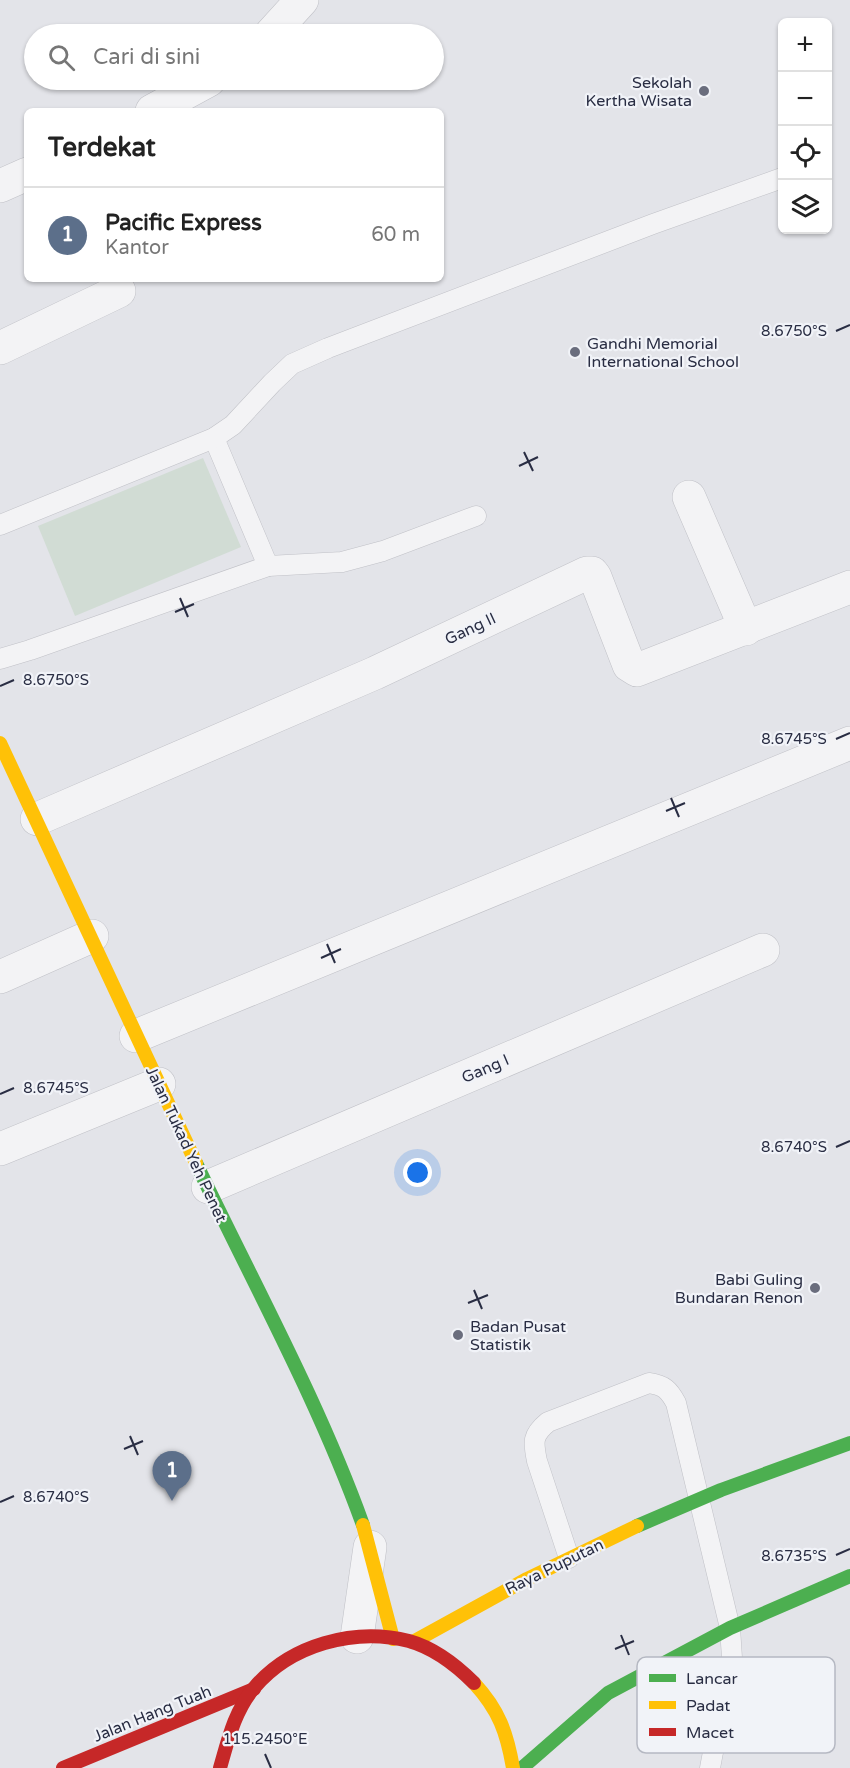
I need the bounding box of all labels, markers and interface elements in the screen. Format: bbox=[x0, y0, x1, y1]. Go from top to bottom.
map controls bbox=[778, 18, 832, 234]
button: + bbox=[778, 18, 832, 72]
search box bbox=[24, 24, 444, 90]
icon: search bbox=[45, 41, 78, 74]
text: Cari di sini bbox=[93, 44, 200, 70]
button: − bbox=[778, 72, 832, 126]
place label: Sekolah Kertha Wisata bbox=[586, 73, 692, 111]
marker: Sekolah Kertha Wisata bbox=[697, 84, 711, 98]
button: locate bbox=[778, 126, 832, 180]
text: Terdekat bbox=[48, 132, 156, 163]
button: layers bbox=[778, 180, 832, 234]
text: Pacific Express bbox=[105, 210, 262, 236]
text: 1 bbox=[61, 223, 74, 247]
text: 60 m bbox=[371, 223, 420, 247]
text: Kantor bbox=[105, 236, 169, 260]
text: 8.6750°S bbox=[761, 322, 827, 340]
place label: Gandhi Memorial International School bbox=[587, 334, 739, 372]
marker: Gandhi Memorial International School bbox=[568, 345, 582, 359]
street label: Gang II bbox=[442, 608, 499, 649]
text: 8.6750°S bbox=[23, 671, 89, 689]
text: 8.6745°S bbox=[761, 730, 827, 748]
street label: Gang I bbox=[459, 1050, 512, 1088]
street label: Jalan Tukad Yeh Penet bbox=[141, 1063, 231, 1226]
text: 8.6745°S bbox=[23, 1079, 89, 1097]
text: 8.6740°S bbox=[761, 1138, 827, 1156]
your location bbox=[403, 1158, 432, 1187]
place label: Babi Guling Bundaran Renon bbox=[675, 1270, 803, 1308]
marker: Babi Guling Bundaran Renon bbox=[808, 1281, 822, 1295]
place label: Badan Pusat Statistik bbox=[470, 1317, 566, 1355]
marker: Badan Pusat Statistik bbox=[451, 1328, 465, 1342]
pin: 1 bbox=[152, 1452, 192, 1501]
text: 8.6740°S bbox=[23, 1488, 89, 1506]
street label: Raya Puputan bbox=[502, 1534, 607, 1599]
text: 8.6735°S bbox=[761, 1547, 827, 1565]
legend bbox=[637, 1657, 835, 1753]
text: Lancar bbox=[686, 1669, 738, 1689]
street label: Jalan Hang Tuah bbox=[90, 1681, 214, 1747]
text: Padat bbox=[686, 1696, 730, 1716]
text: Macet bbox=[686, 1723, 734, 1743]
text: 115.2450°E bbox=[223, 1730, 307, 1748]

